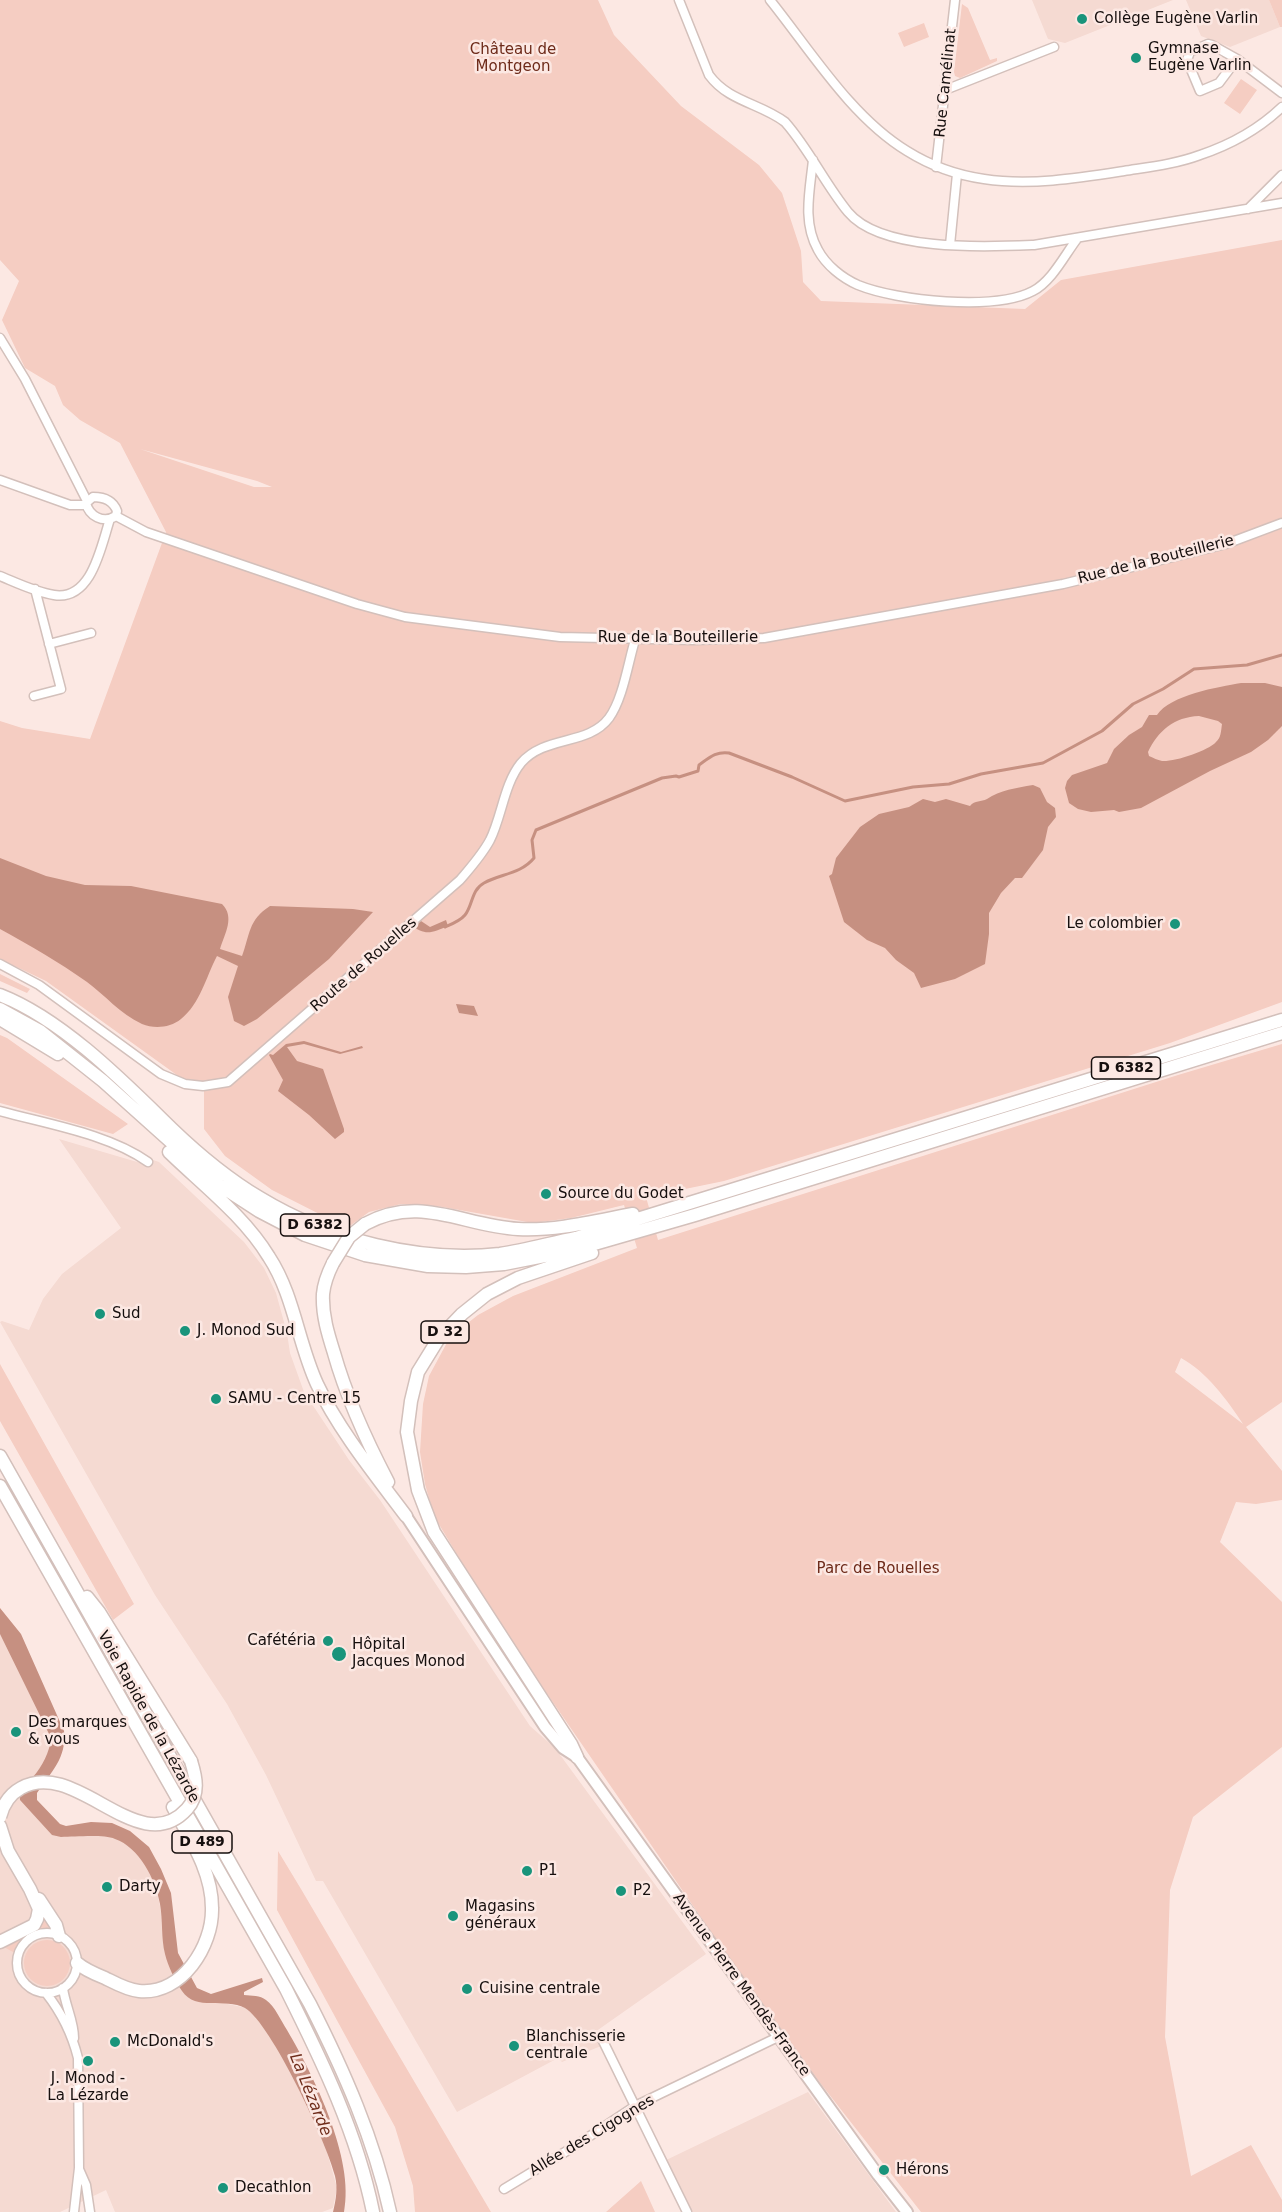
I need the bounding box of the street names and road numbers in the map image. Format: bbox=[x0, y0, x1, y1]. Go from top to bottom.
street label: Rue Camélinat bbox=[931, 28, 961, 138]
street label: Rue de la Bouteillerie bbox=[1076, 532, 1236, 588]
street label: Rue de la Bouteillerie bbox=[598, 629, 758, 647]
street label: Route de Rouelles bbox=[307, 914, 421, 1016]
road number: D 6382 bbox=[1092, 1057, 1160, 1079]
road number: D 6382 bbox=[280, 1214, 350, 1236]
road number: D 32 bbox=[421, 1321, 469, 1343]
street label: Voie Rapide de la Lézarde bbox=[93, 1628, 203, 1806]
road number: D 489 bbox=[172, 1831, 232, 1853]
street label: Avenue Pierre Mendès-France bbox=[669, 1890, 813, 2080]
street label: Allée des Cigognes bbox=[526, 2092, 658, 2180]

